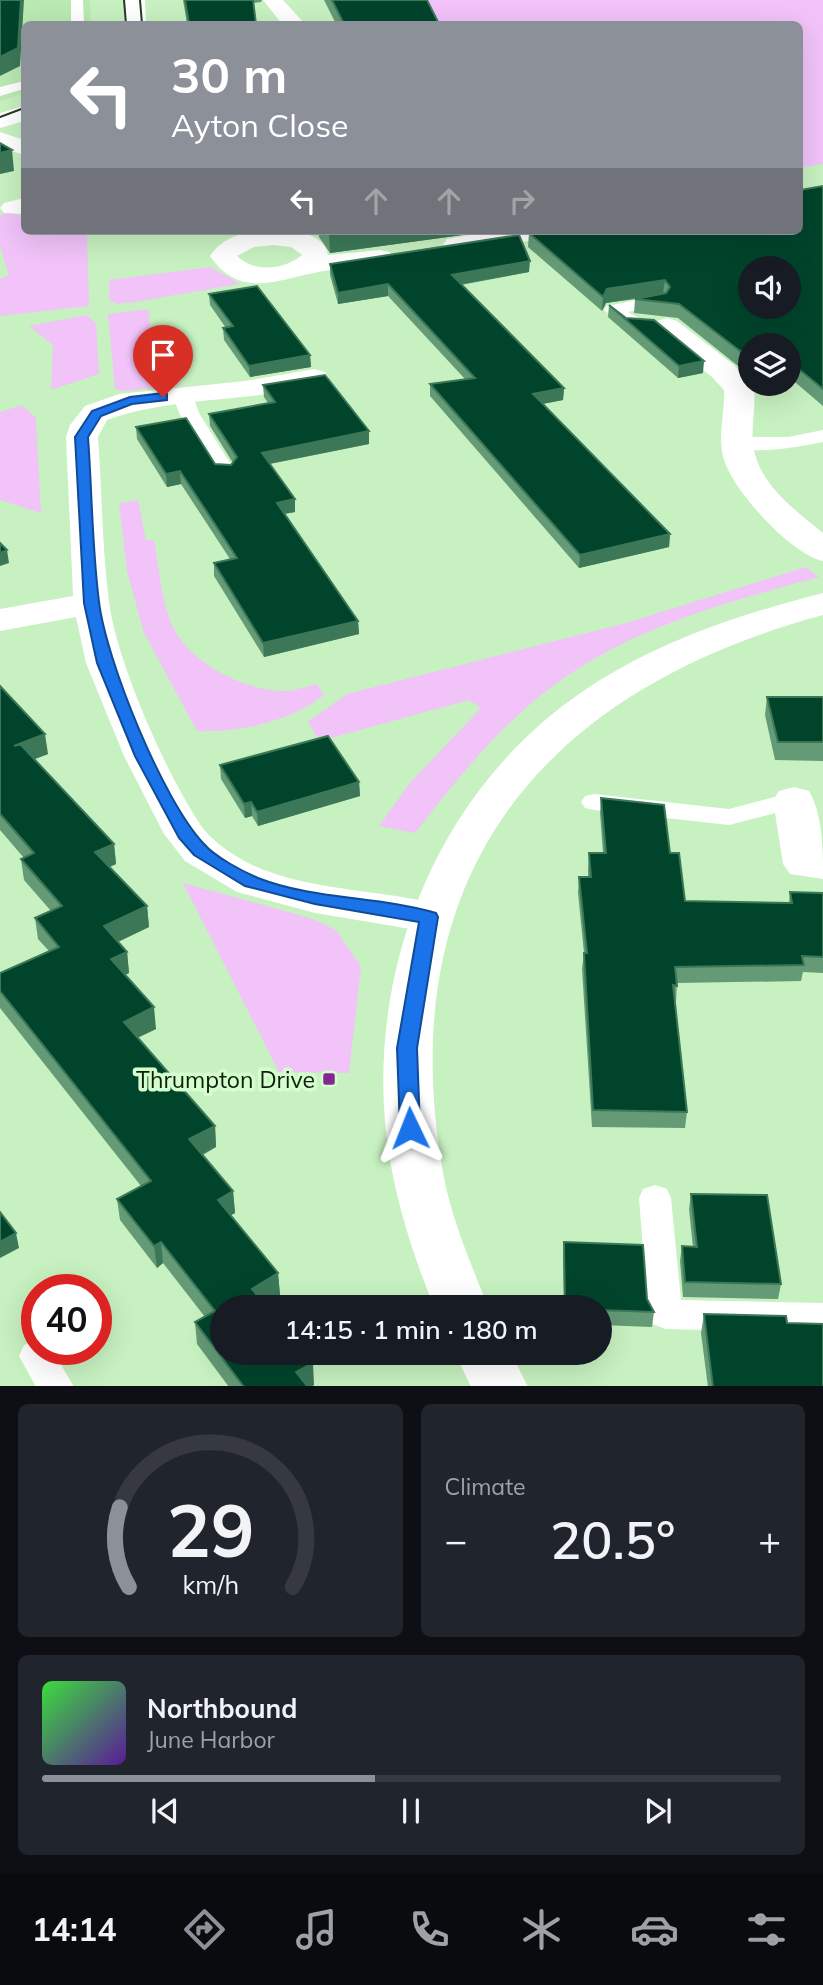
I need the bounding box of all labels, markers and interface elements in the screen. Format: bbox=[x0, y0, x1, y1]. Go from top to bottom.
text: 30 m bbox=[171, 44, 287, 105]
icon: left bbox=[56, 49, 147, 140]
text: Ayton Close bbox=[171, 105, 348, 145]
icon: left bbox=[284, 182, 322, 220]
icon: ahead bbox=[357, 182, 395, 220]
icon: ahead bbox=[430, 182, 468, 220]
icon: right bbox=[503, 182, 541, 220]
map controls bbox=[738, 256, 801, 396]
button: sound bbox=[738, 256, 801, 319]
pin bbox=[133, 325, 193, 397]
button: layers bbox=[738, 333, 801, 396]
icon: arrive bbox=[144, 336, 182, 374]
place label: Thrumpton Drive bbox=[136, 1065, 315, 1094]
marker: Thrumpton Drive bbox=[321, 1071, 337, 1087]
position arrow bbox=[373, 1091, 447, 1165]
speed limit sign: 40 bbox=[21, 1274, 112, 1365]
text: 14:15 · 1 min · 180 m bbox=[284, 1313, 538, 1346]
text: Climate bbox=[445, 1472, 526, 1501]
text: 29 bbox=[167, 1484, 254, 1575]
text: 20.5° bbox=[550, 1507, 675, 1572]
text: − bbox=[445, 1516, 467, 1564]
text: + bbox=[758, 1516, 781, 1564]
text: km/h bbox=[182, 1568, 239, 1599]
text: Northbound bbox=[147, 1692, 297, 1725]
text: June Harbor bbox=[147, 1725, 275, 1754]
icon: previous bbox=[146, 1792, 184, 1830]
icon: pause bbox=[392, 1792, 430, 1830]
icon: next bbox=[639, 1792, 677, 1830]
icon: directions bbox=[180, 1905, 229, 1954]
icon: music bbox=[292, 1905, 341, 1954]
icon: phone bbox=[405, 1905, 454, 1954]
icon: climate bbox=[517, 1905, 566, 1954]
icon: car bbox=[630, 1905, 679, 1954]
icon: filters bbox=[742, 1905, 791, 1954]
text: 14:14 bbox=[32, 1909, 116, 1949]

